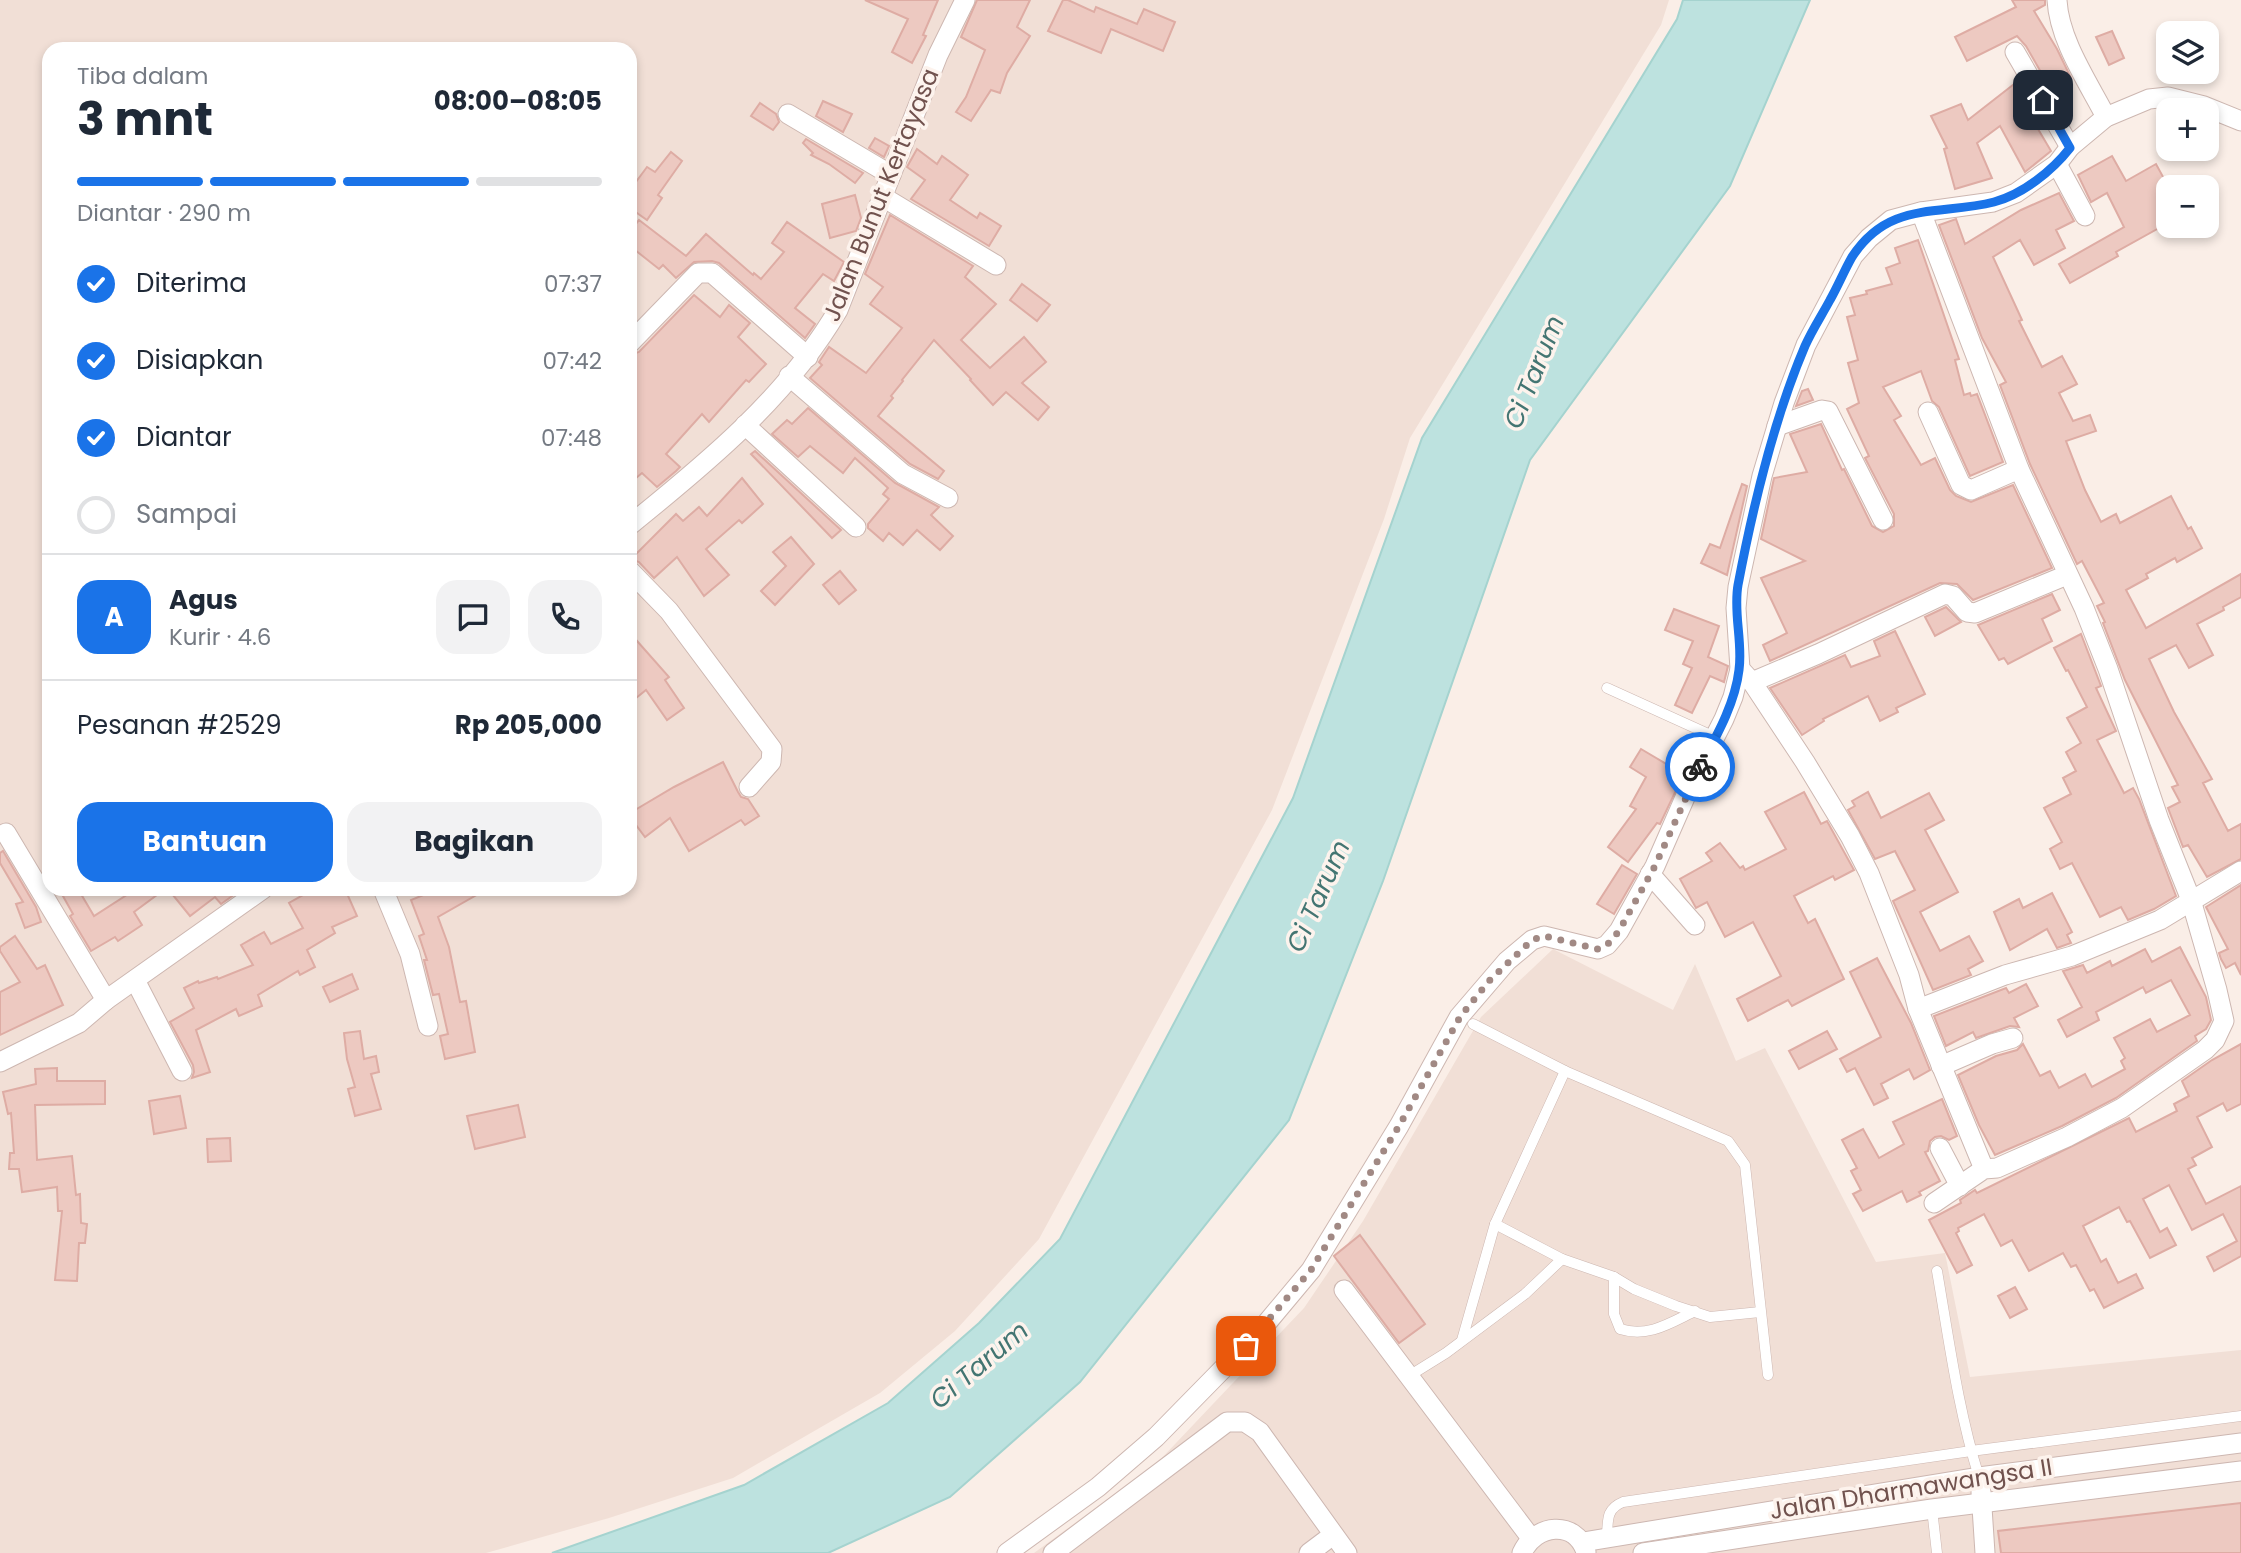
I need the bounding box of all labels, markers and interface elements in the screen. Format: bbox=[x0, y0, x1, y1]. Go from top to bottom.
map controls bbox=[2156, 21, 2219, 238]
button: layers bbox=[2156, 21, 2219, 84]
text: Tiba dalam bbox=[77, 60, 208, 92]
street label: Jalan Bunut Kertayasa bbox=[815, 63, 946, 326]
pin bbox=[2013, 70, 2073, 130]
icon: home bbox=[2024, 81, 2062, 119]
text: 08:00–08:05 bbox=[434, 83, 602, 119]
text: 3 mnt bbox=[77, 87, 213, 151]
button: + bbox=[2156, 98, 2219, 161]
button: − bbox=[2156, 175, 2219, 238]
text: Diantar · 290 m bbox=[77, 197, 251, 229]
icon: check bbox=[77, 265, 115, 303]
text: Diterima bbox=[136, 265, 247, 301]
text: 07:37 bbox=[544, 268, 602, 300]
water label: Ci Tarum bbox=[1495, 310, 1573, 434]
icon: check bbox=[77, 342, 115, 380]
text: Disiapkan bbox=[136, 342, 264, 378]
text: 07:42 bbox=[542, 345, 602, 377]
icon: check bbox=[77, 419, 115, 457]
text: Diantar bbox=[136, 419, 232, 455]
text: 07:48 bbox=[541, 422, 602, 454]
text: Sampai bbox=[136, 496, 237, 532]
button: chat bbox=[436, 580, 510, 654]
button: phone bbox=[528, 580, 602, 654]
text: Agus bbox=[169, 582, 238, 618]
text: A bbox=[104, 599, 124, 635]
text: Kurir · 4.6 bbox=[169, 621, 271, 653]
text: Pesanan #2529 bbox=[77, 707, 282, 743]
text: Rp 205,000 bbox=[455, 707, 602, 743]
courier bbox=[1665, 732, 1735, 802]
icon: bike bbox=[1681, 748, 1719, 786]
button: Bantuan bbox=[77, 802, 333, 882]
button: Bagikan bbox=[347, 802, 602, 882]
water label: Ci Tarum bbox=[1277, 834, 1359, 958]
water label: Ci Tarum bbox=[922, 1313, 1036, 1417]
pin bbox=[1216, 1316, 1276, 1376]
icon: bag bbox=[1227, 1327, 1265, 1365]
street label: Jalan Dharmawangsa II bbox=[1767, 1450, 2055, 1527]

